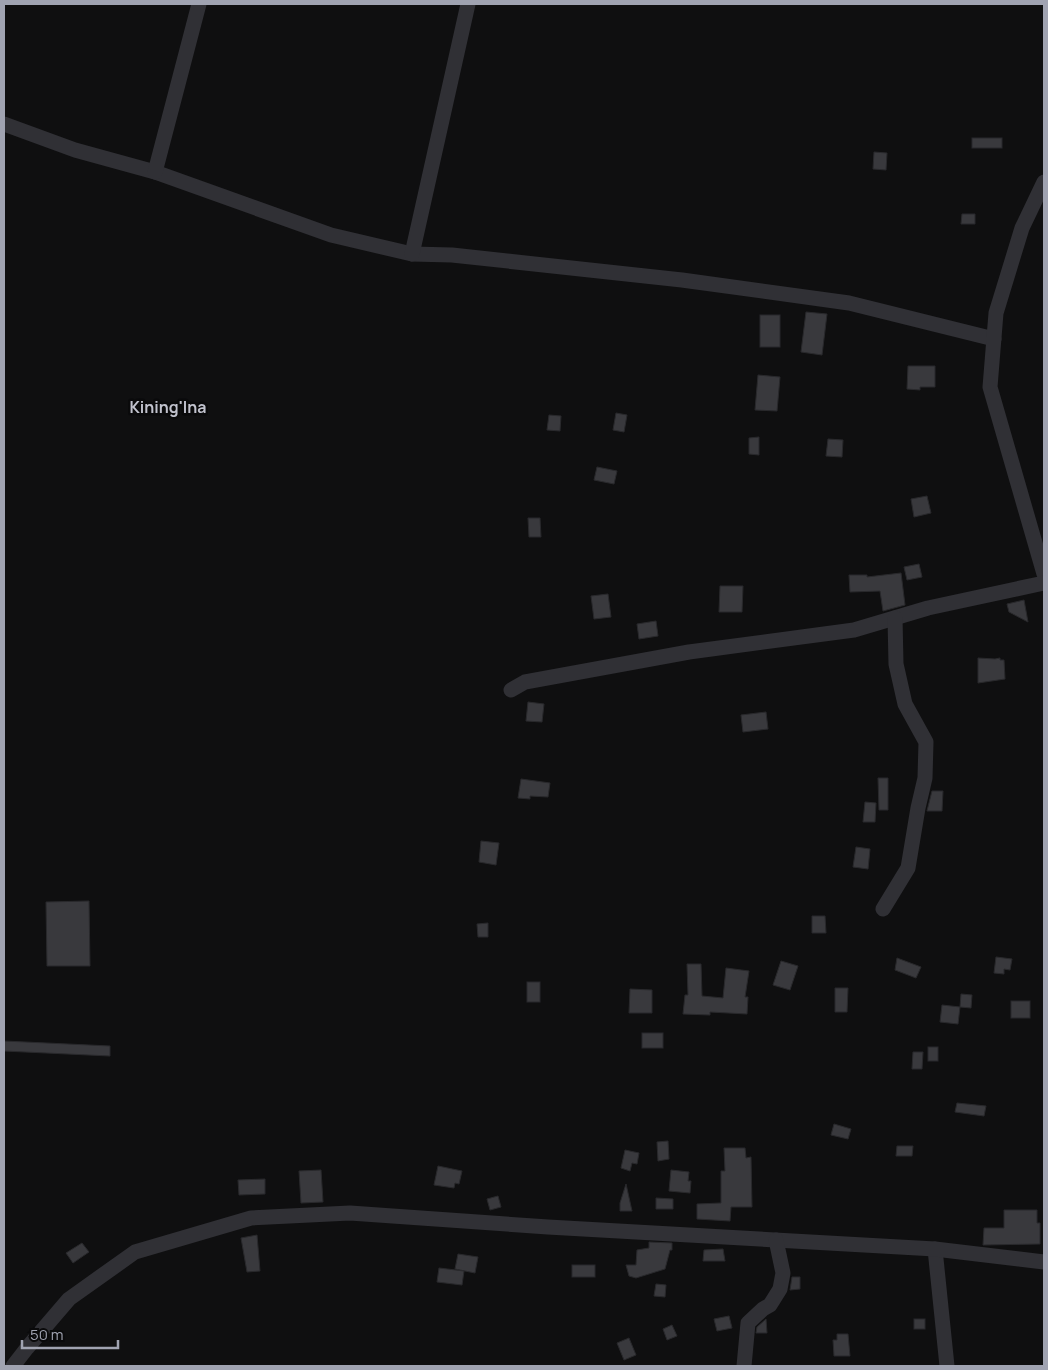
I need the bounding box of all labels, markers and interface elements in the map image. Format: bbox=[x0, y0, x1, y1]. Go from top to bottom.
district label: Kining'Ina bbox=[129, 396, 207, 418]
scale bar bbox=[22, 1318, 119, 1350]
text: 50 m bbox=[30, 1324, 64, 1345]

